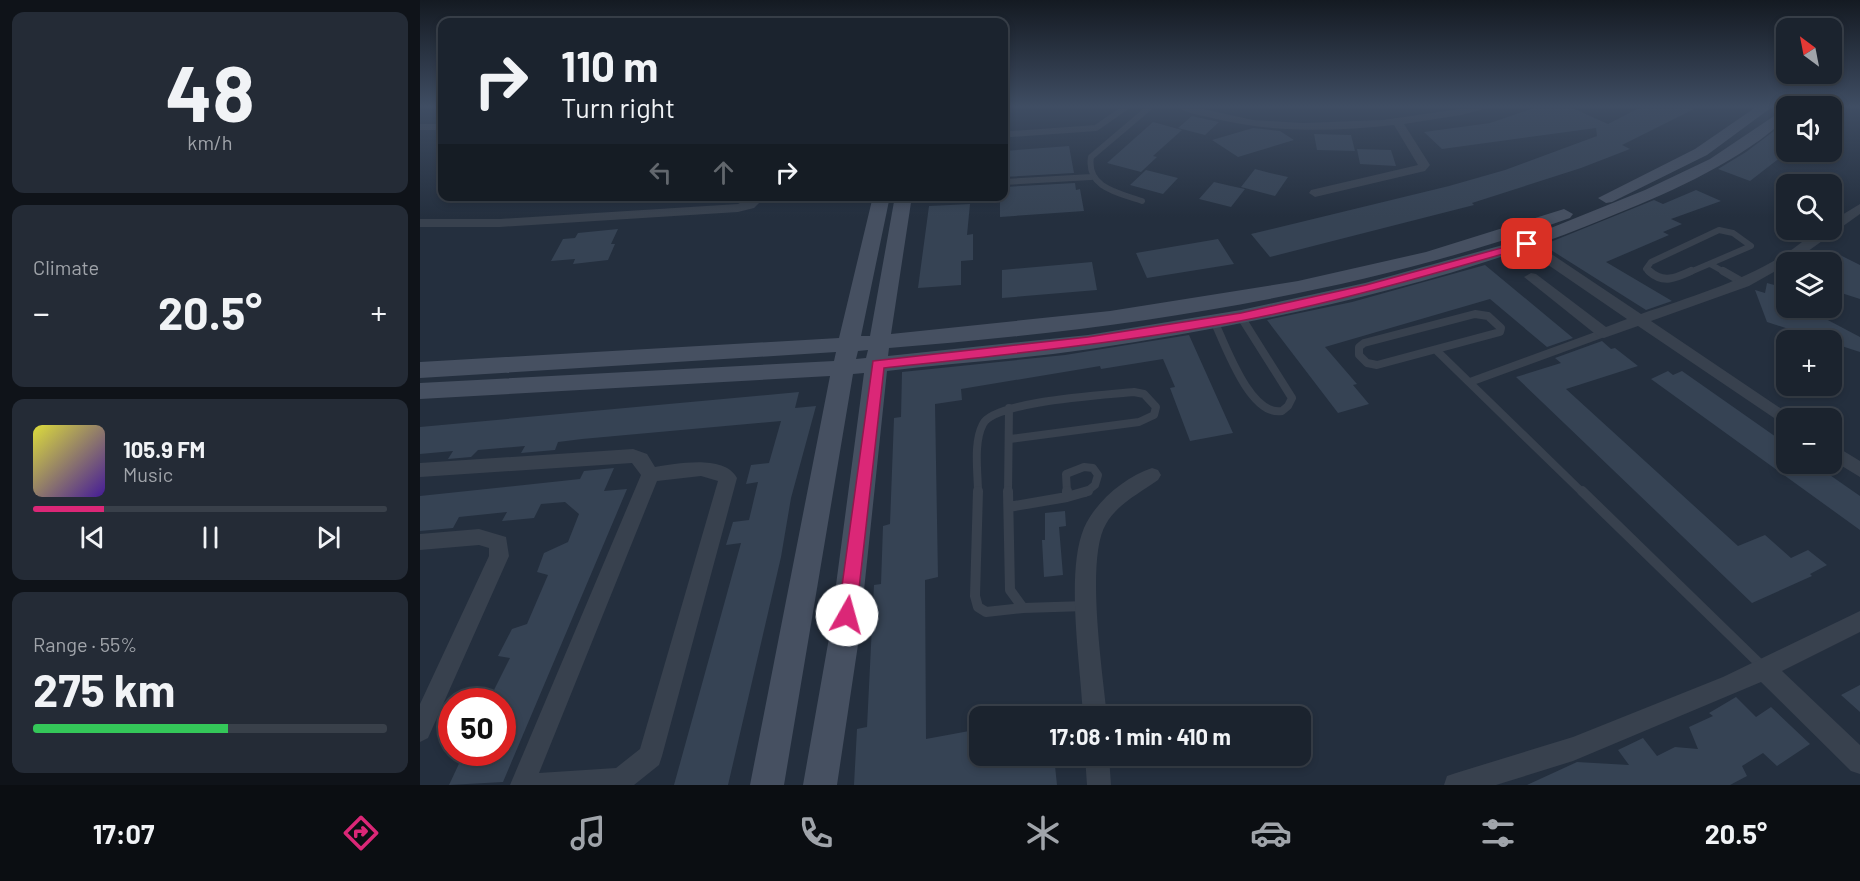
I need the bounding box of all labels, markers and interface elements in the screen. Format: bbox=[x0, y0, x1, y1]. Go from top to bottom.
north arrow bbox=[1776, 18, 1842, 84]
map controls bbox=[1776, 18, 1842, 474]
text: 110 m bbox=[561, 40, 658, 90]
icon: right bbox=[462, 42, 540, 120]
text: 48 bbox=[165, 44, 255, 138]
text: Turn right bbox=[561, 91, 675, 123]
button: sound bbox=[1776, 96, 1842, 162]
text: km/h bbox=[187, 130, 233, 154]
icon: left bbox=[644, 156, 677, 189]
icon: ahead bbox=[707, 156, 740, 189]
icon: right bbox=[770, 156, 803, 189]
button: search bbox=[1776, 174, 1842, 240]
pin bbox=[1501, 218, 1552, 269]
icon: arrive bbox=[1510, 227, 1543, 260]
button: layers bbox=[1776, 252, 1842, 318]
text: Climate bbox=[33, 255, 99, 279]
text: 20.5° bbox=[158, 285, 262, 339]
text: − bbox=[33, 292, 50, 332]
text: + bbox=[371, 292, 387, 332]
button: + bbox=[1776, 330, 1842, 396]
button: − bbox=[1776, 408, 1842, 474]
text: 105.9 FM bbox=[123, 436, 205, 462]
text: Music bbox=[123, 462, 173, 486]
icon: previous bbox=[76, 521, 109, 554]
icon: pause bbox=[194, 521, 227, 554]
icon: next bbox=[312, 521, 345, 554]
position arrow bbox=[815, 583, 879, 647]
text: Range · 55% bbox=[33, 632, 137, 656]
text: 275 km bbox=[33, 662, 175, 716]
speed limit sign: 50 bbox=[438, 688, 516, 766]
text: 17:08 · 1 min · 410 m bbox=[1049, 723, 1231, 749]
icon: directions bbox=[340, 812, 382, 854]
icon: music bbox=[567, 812, 609, 854]
icon: phone bbox=[795, 812, 837, 854]
icon: climate bbox=[1022, 812, 1064, 854]
icon: car bbox=[1250, 812, 1292, 854]
icon: filters bbox=[1477, 812, 1519, 854]
text: 17:07 bbox=[93, 817, 154, 849]
text: 20.5° bbox=[1705, 817, 1767, 849]

